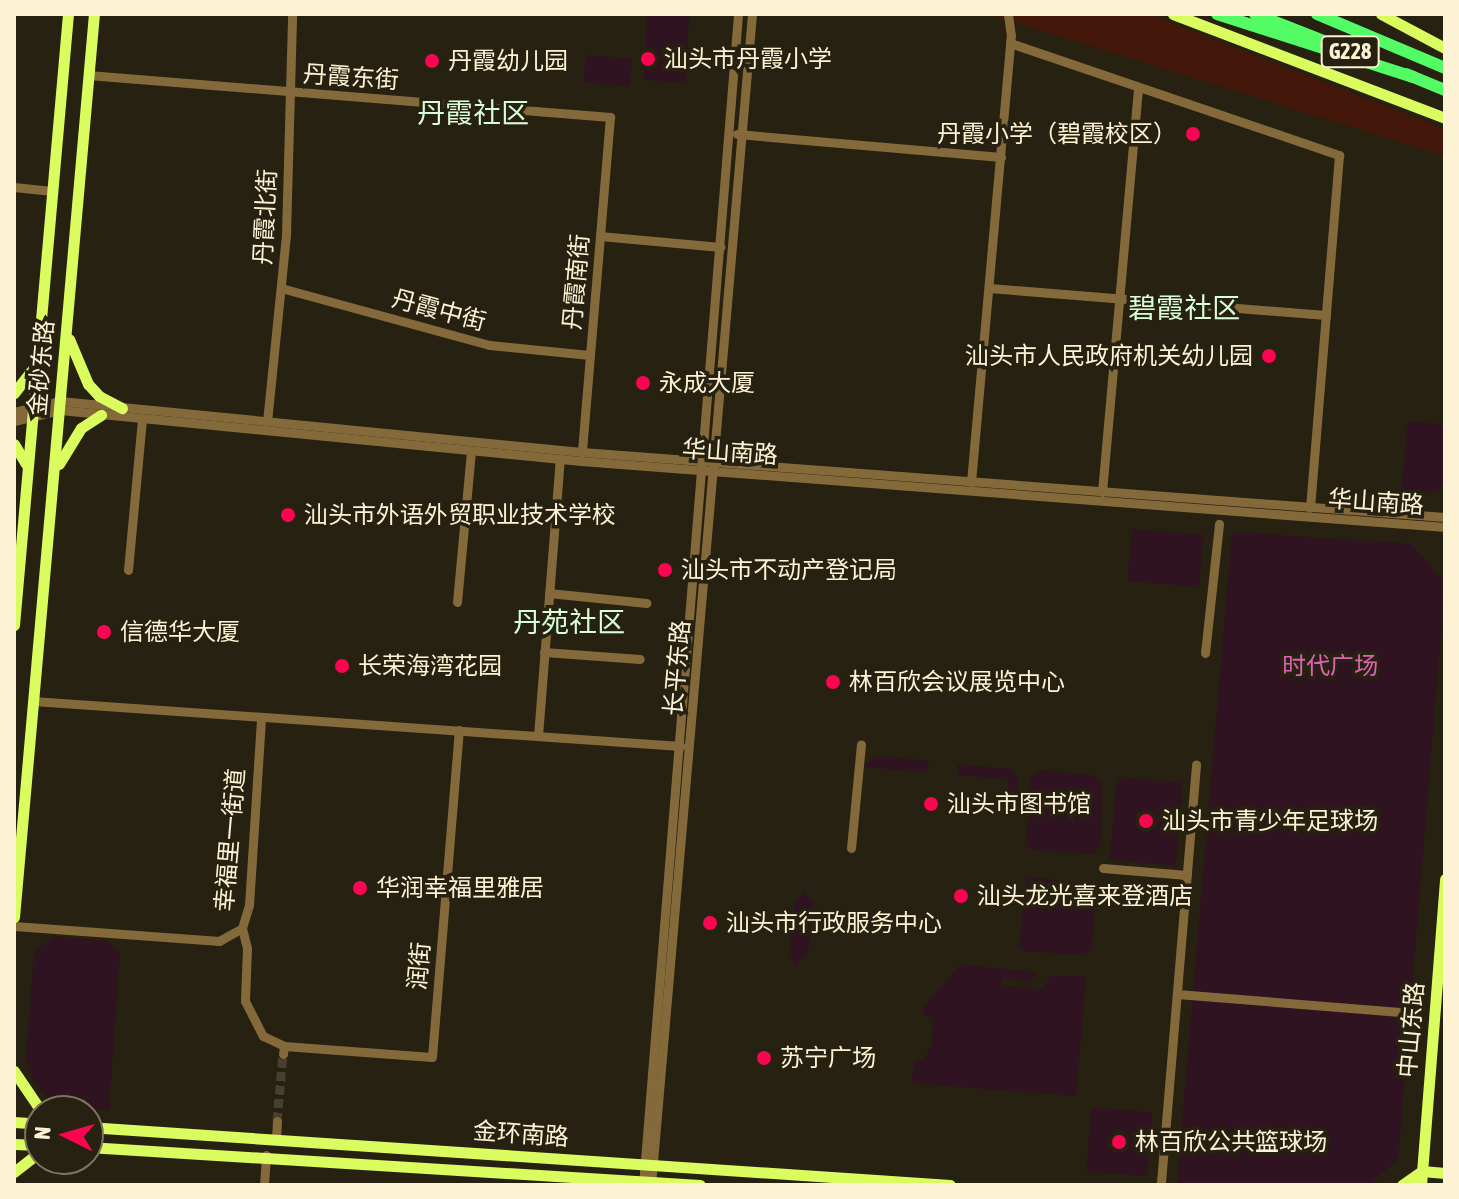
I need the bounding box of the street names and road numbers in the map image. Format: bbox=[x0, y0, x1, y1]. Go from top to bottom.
road number: G228 bbox=[1320, 34, 1380, 70]
street label: 丹霞东街 bbox=[302, 59, 400, 95]
street label: 丹霞北街 bbox=[248, 168, 282, 266]
street label: 丹霞南街 bbox=[557, 233, 595, 331]
street label: 丹霞中街 bbox=[389, 284, 489, 336]
street label: 金砂东路 bbox=[22, 319, 60, 417]
street label: 华山南路 bbox=[681, 434, 779, 470]
street label: 华山南路 bbox=[1327, 484, 1425, 520]
street label: 长平东路 bbox=[658, 619, 696, 717]
street label: 幸福里一街道 bbox=[209, 767, 251, 913]
street label: 润街 bbox=[403, 941, 435, 991]
street label: 中山东路 bbox=[1392, 981, 1430, 1079]
street label: 金环南路 bbox=[472, 1116, 570, 1152]

